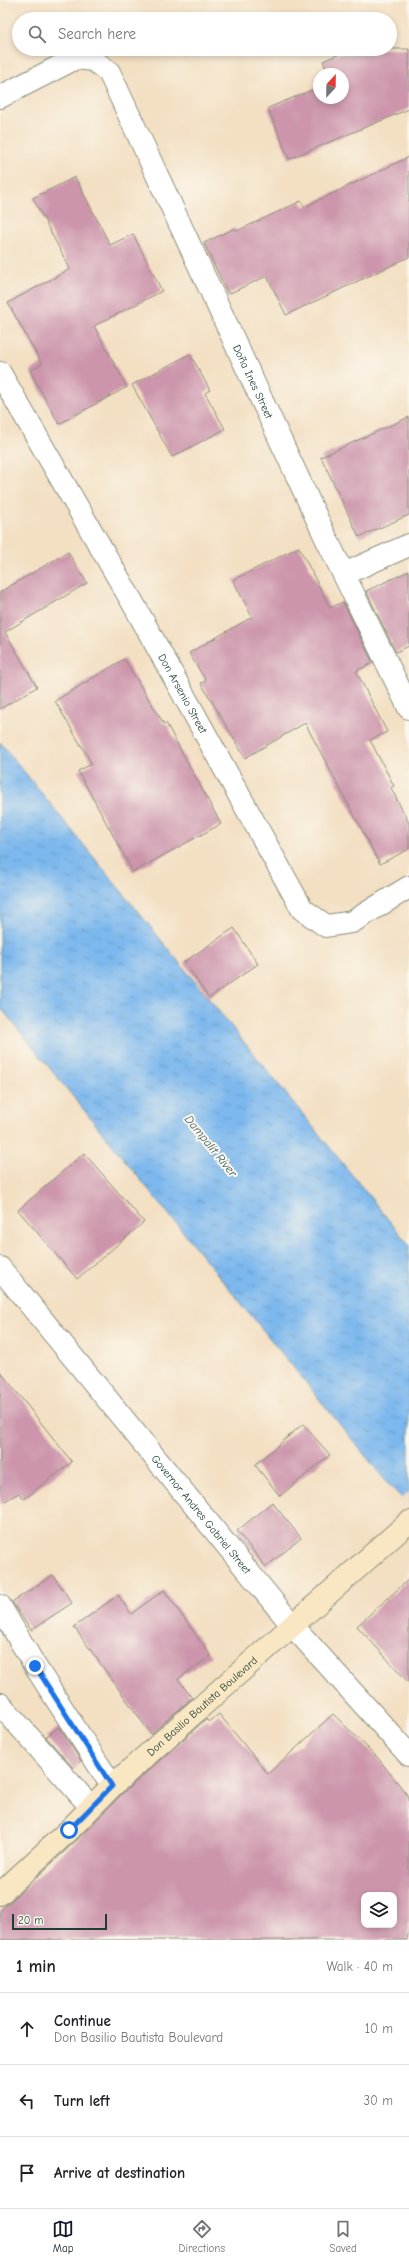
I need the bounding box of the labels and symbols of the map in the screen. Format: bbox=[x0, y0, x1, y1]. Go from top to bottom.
north arrow bbox=[313, 68, 349, 104]
street label: Doña Ines Street bbox=[230, 343, 276, 421]
street label: Don Arsenio Street bbox=[156, 651, 211, 736]
water label: Dampalit River bbox=[182, 1112, 241, 1181]
street label: Governor Andres Gabriel Street bbox=[149, 1452, 254, 1577]
street label: Don Basilio Bautista Boulevard bbox=[144, 1653, 260, 1759]
route end bbox=[26, 1657, 44, 1675]
route start bbox=[60, 1821, 78, 1839]
scale bar bbox=[12, 1912, 107, 1931]

